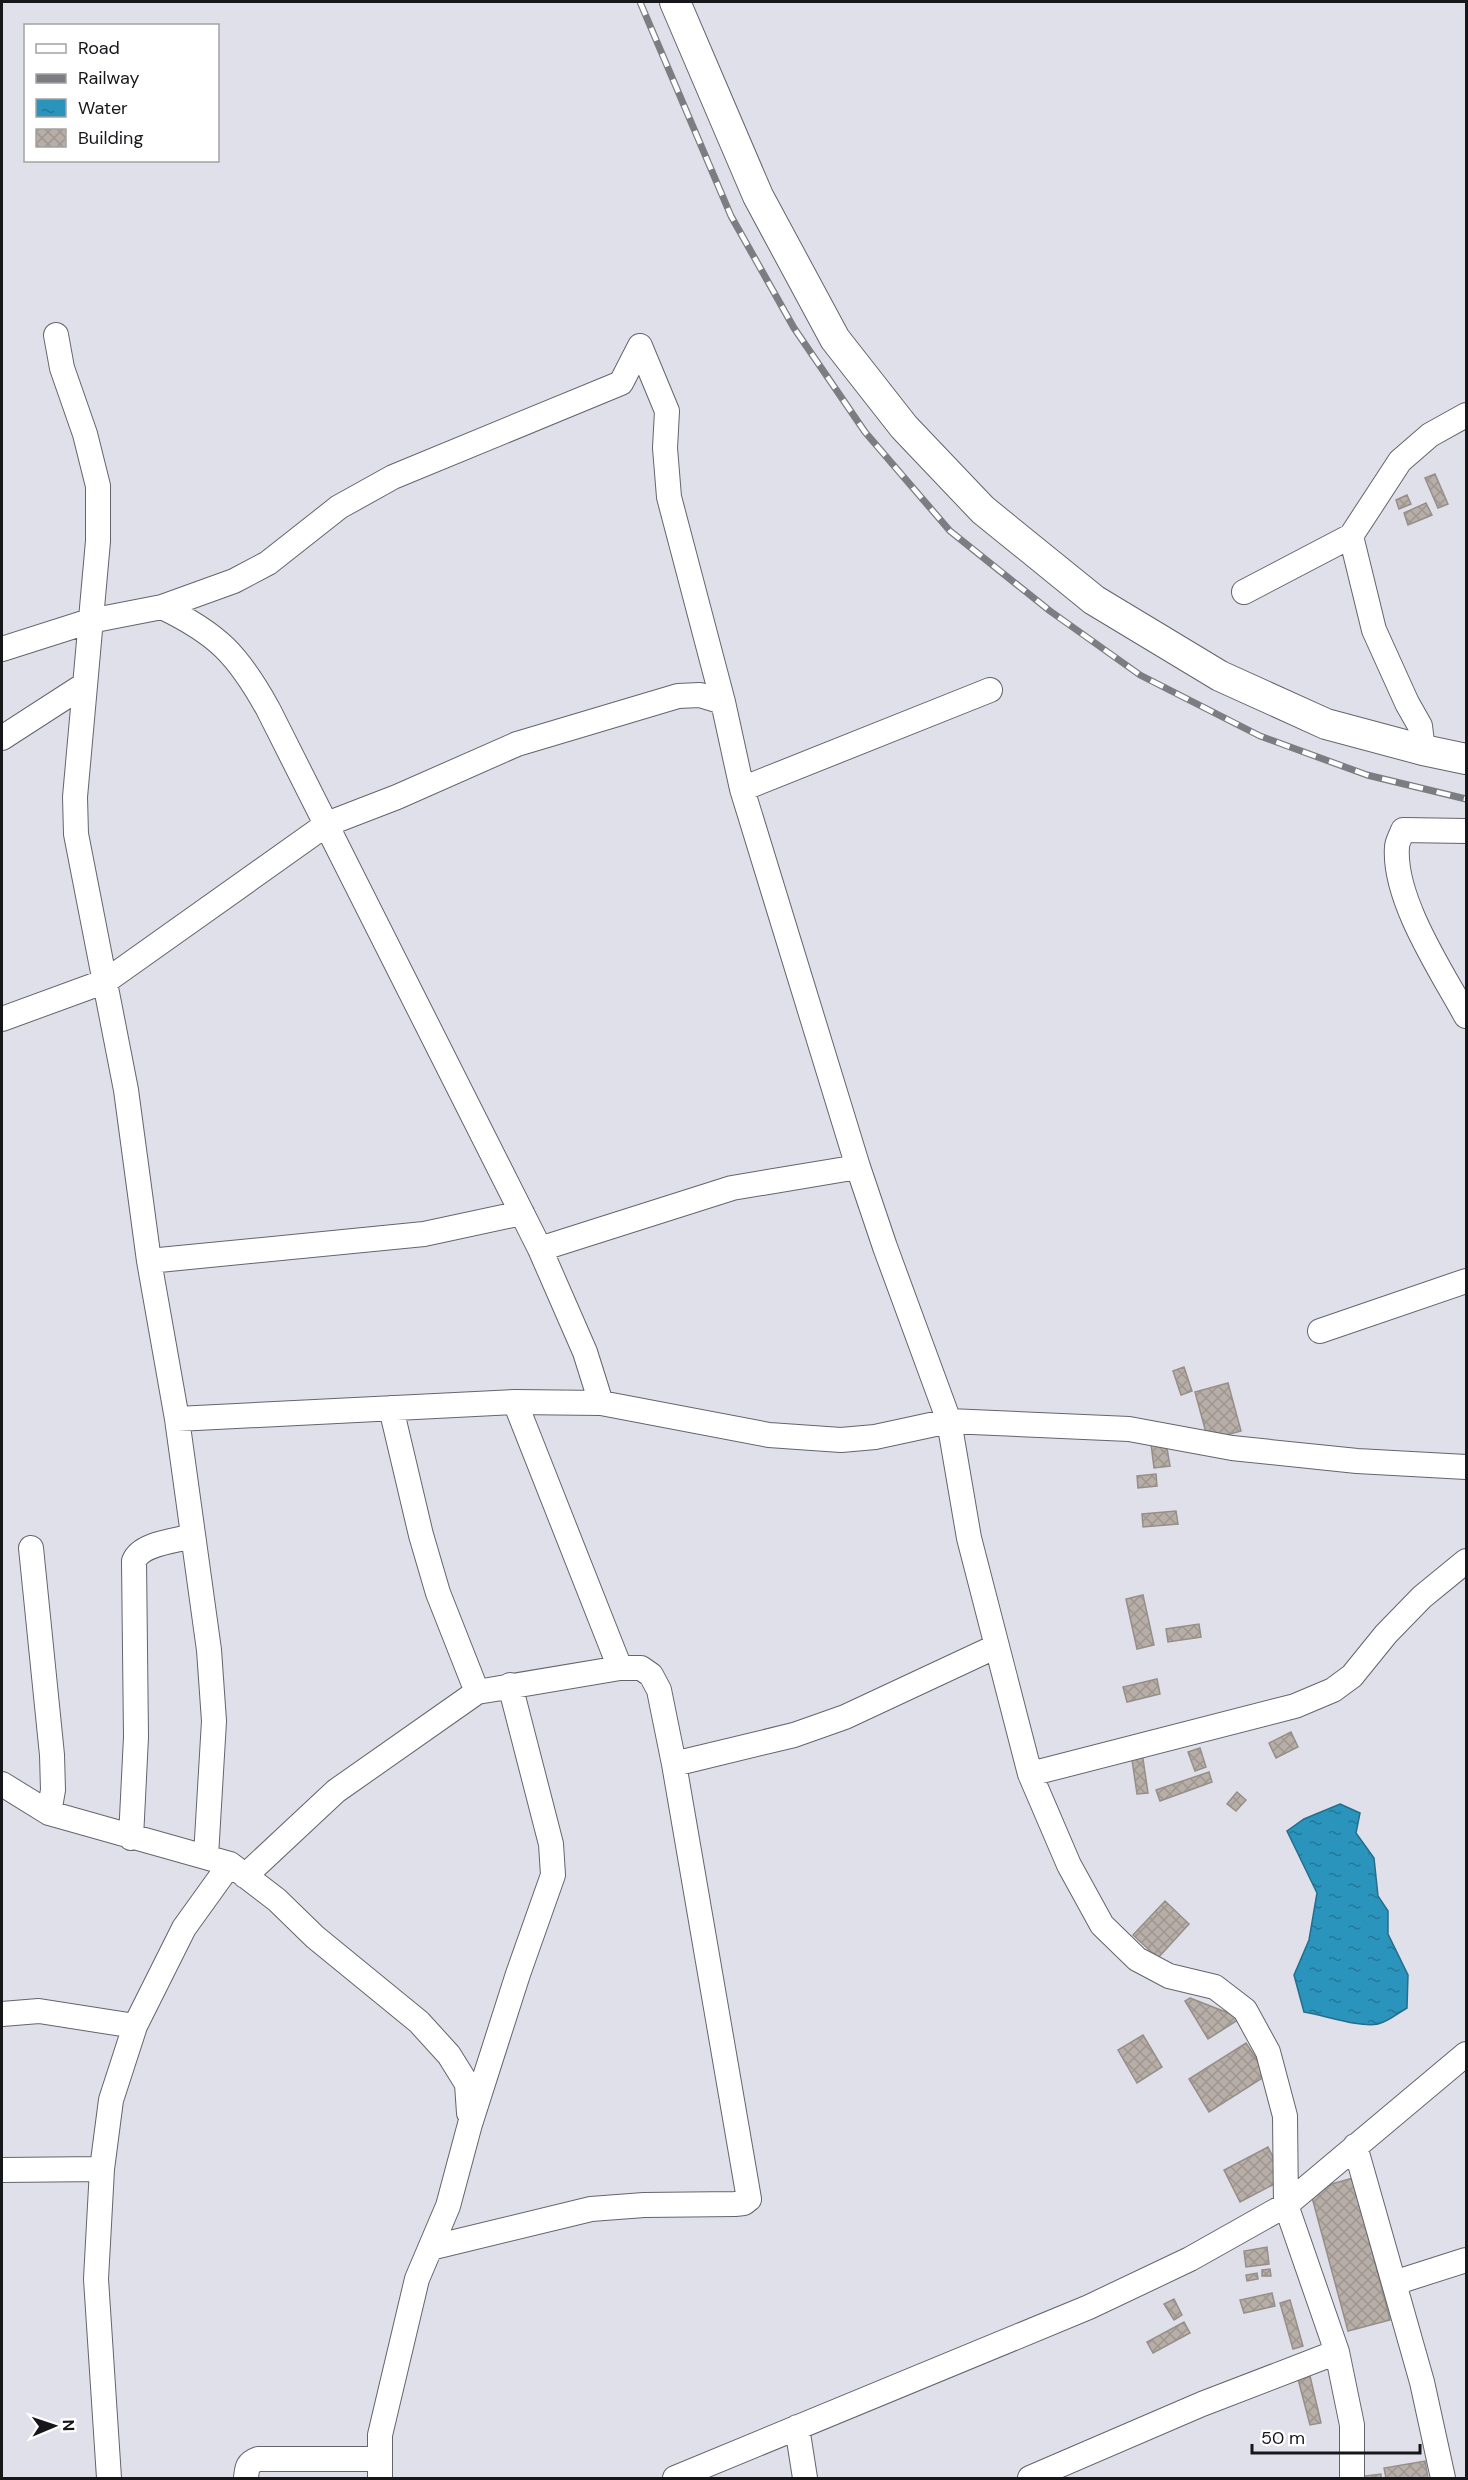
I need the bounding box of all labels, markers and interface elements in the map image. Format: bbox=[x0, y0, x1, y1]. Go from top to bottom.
legend bbox=[24, 24, 219, 162]
text: Road bbox=[78, 36, 120, 60]
text: Railway bbox=[78, 66, 140, 90]
text: Water bbox=[78, 96, 128, 120]
text: Building bbox=[78, 126, 143, 150]
north arrow bbox=[24, 2396, 84, 2456]
scale bar bbox=[1252, 2417, 1420, 2455]
text: N bbox=[58, 2419, 79, 2432]
text: 50 m bbox=[1261, 2426, 1305, 2450]

